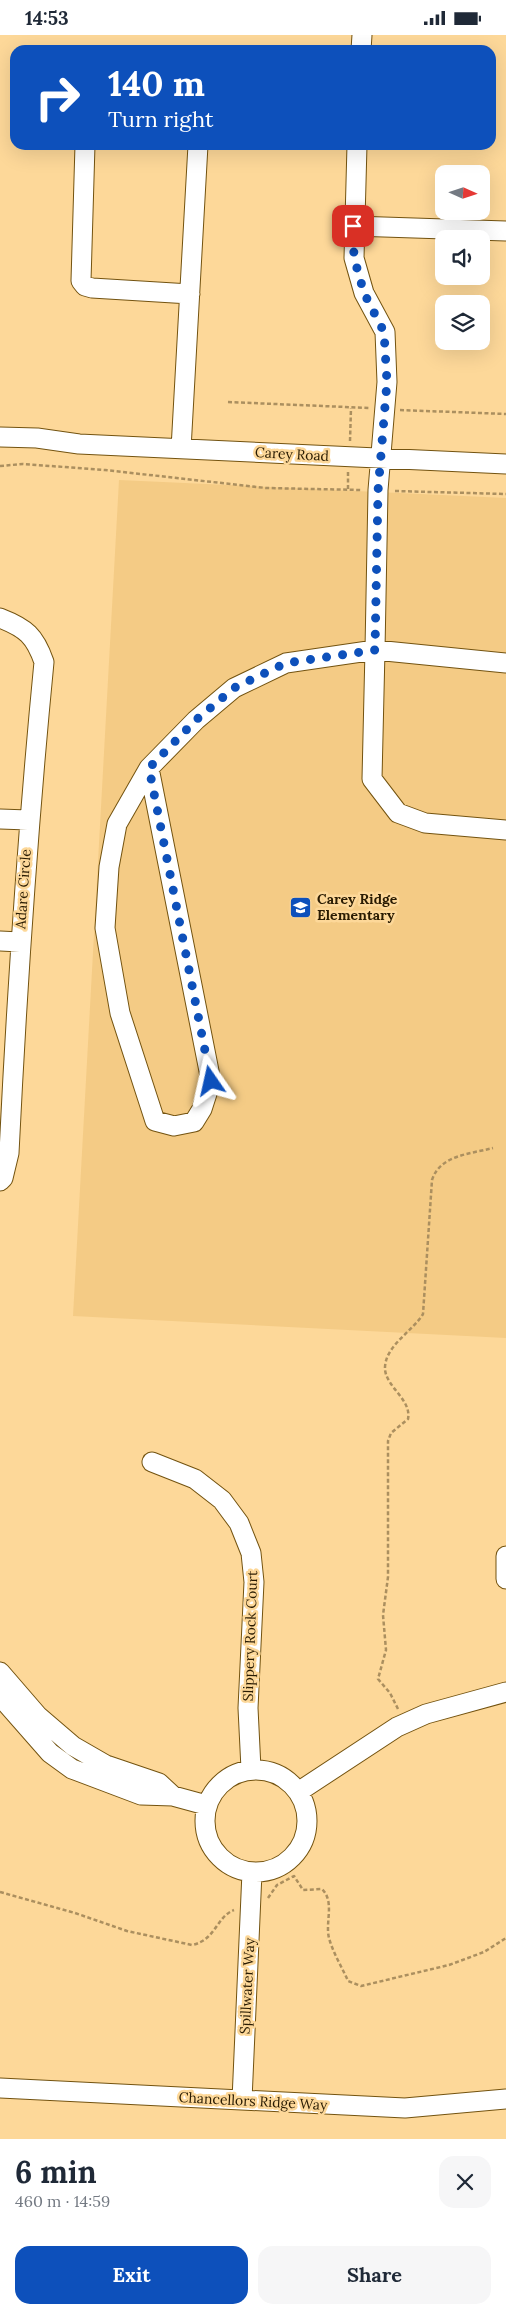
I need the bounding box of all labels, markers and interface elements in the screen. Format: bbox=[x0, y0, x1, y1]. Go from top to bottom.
text: 14:53 bbox=[25, 6, 69, 30]
text: 140 m bbox=[108, 61, 205, 106]
icon: right bbox=[25, 65, 90, 130]
text: Turn right bbox=[108, 105, 213, 133]
north arrow bbox=[435, 165, 490, 220]
map controls bbox=[435, 165, 490, 350]
pin bbox=[332, 205, 374, 247]
icon: arrive bbox=[339, 212, 367, 240]
button: sound bbox=[435, 230, 490, 285]
button: layers bbox=[435, 295, 490, 350]
street label: Carey Road bbox=[255, 443, 329, 465]
street label: Adare Circle bbox=[11, 848, 35, 931]
place label: Carey Ridge Elementary bbox=[317, 890, 398, 924]
school or university icon: Carey Ridge Elementary bbox=[289, 895, 313, 919]
position arrow bbox=[184, 1054, 236, 1106]
street label: Slippery Rock Court bbox=[239, 1570, 261, 1702]
street label: Spillwater Way bbox=[235, 1937, 259, 2035]
street label: Chancellors Ridge Way bbox=[178, 2088, 328, 2114]
text: 6 min bbox=[15, 2153, 97, 2191]
button: close bbox=[439, 2156, 491, 2208]
text: 460 m · 14:59 bbox=[15, 2191, 110, 2211]
button: Exit bbox=[15, 2246, 248, 2304]
button: Share bbox=[258, 2246, 491, 2304]

